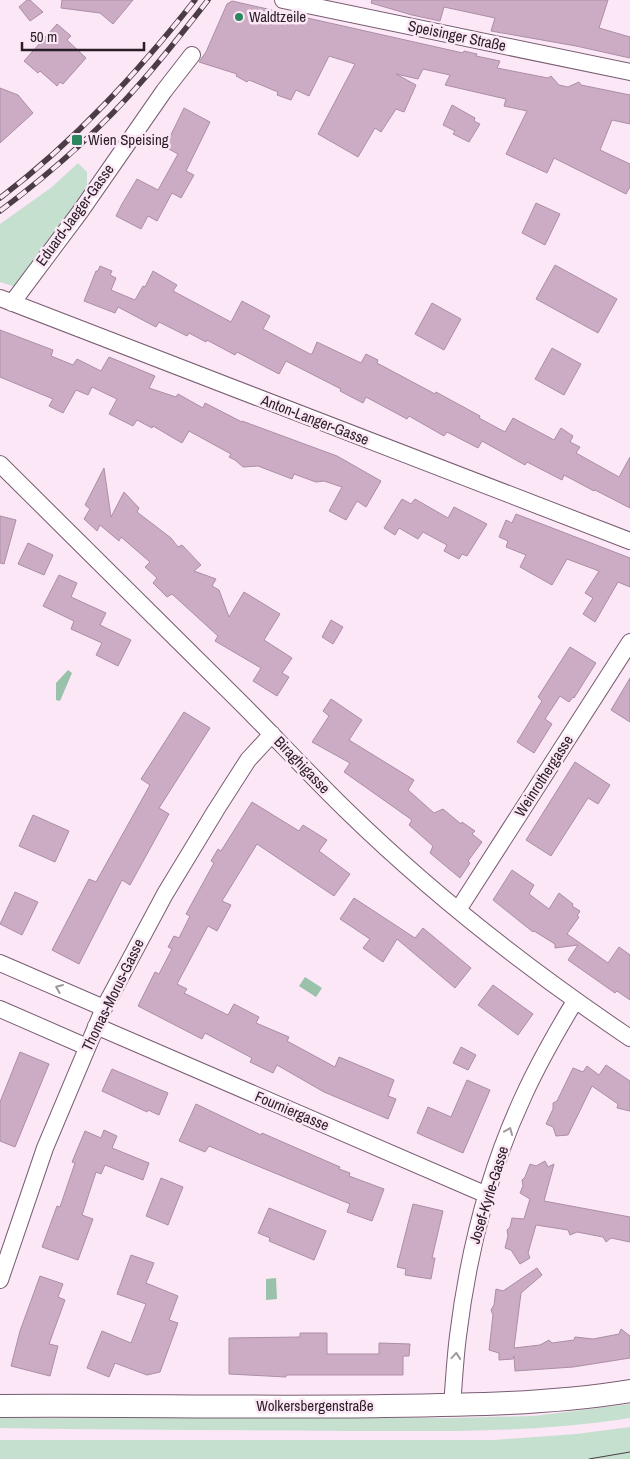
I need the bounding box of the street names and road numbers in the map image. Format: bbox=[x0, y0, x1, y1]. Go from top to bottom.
street label: Speisinger Straße bbox=[406, 15, 508, 56]
street label: Eduard-Jaeger-Gasse bbox=[31, 159, 119, 270]
street label: Anton-Langer-Gasse bbox=[257, 389, 372, 450]
street label: Biraghigasse bbox=[270, 731, 335, 798]
street label: Weinrothergasse bbox=[509, 731, 578, 821]
street label: Thomas-Morus-Gasse bbox=[76, 935, 149, 1054]
street label: Fourniergasse bbox=[252, 1085, 333, 1136]
street label: Josef-Kyrle-Gasse bbox=[464, 1143, 513, 1246]
street label: Wolkersbergenstraße bbox=[256, 1395, 374, 1416]

